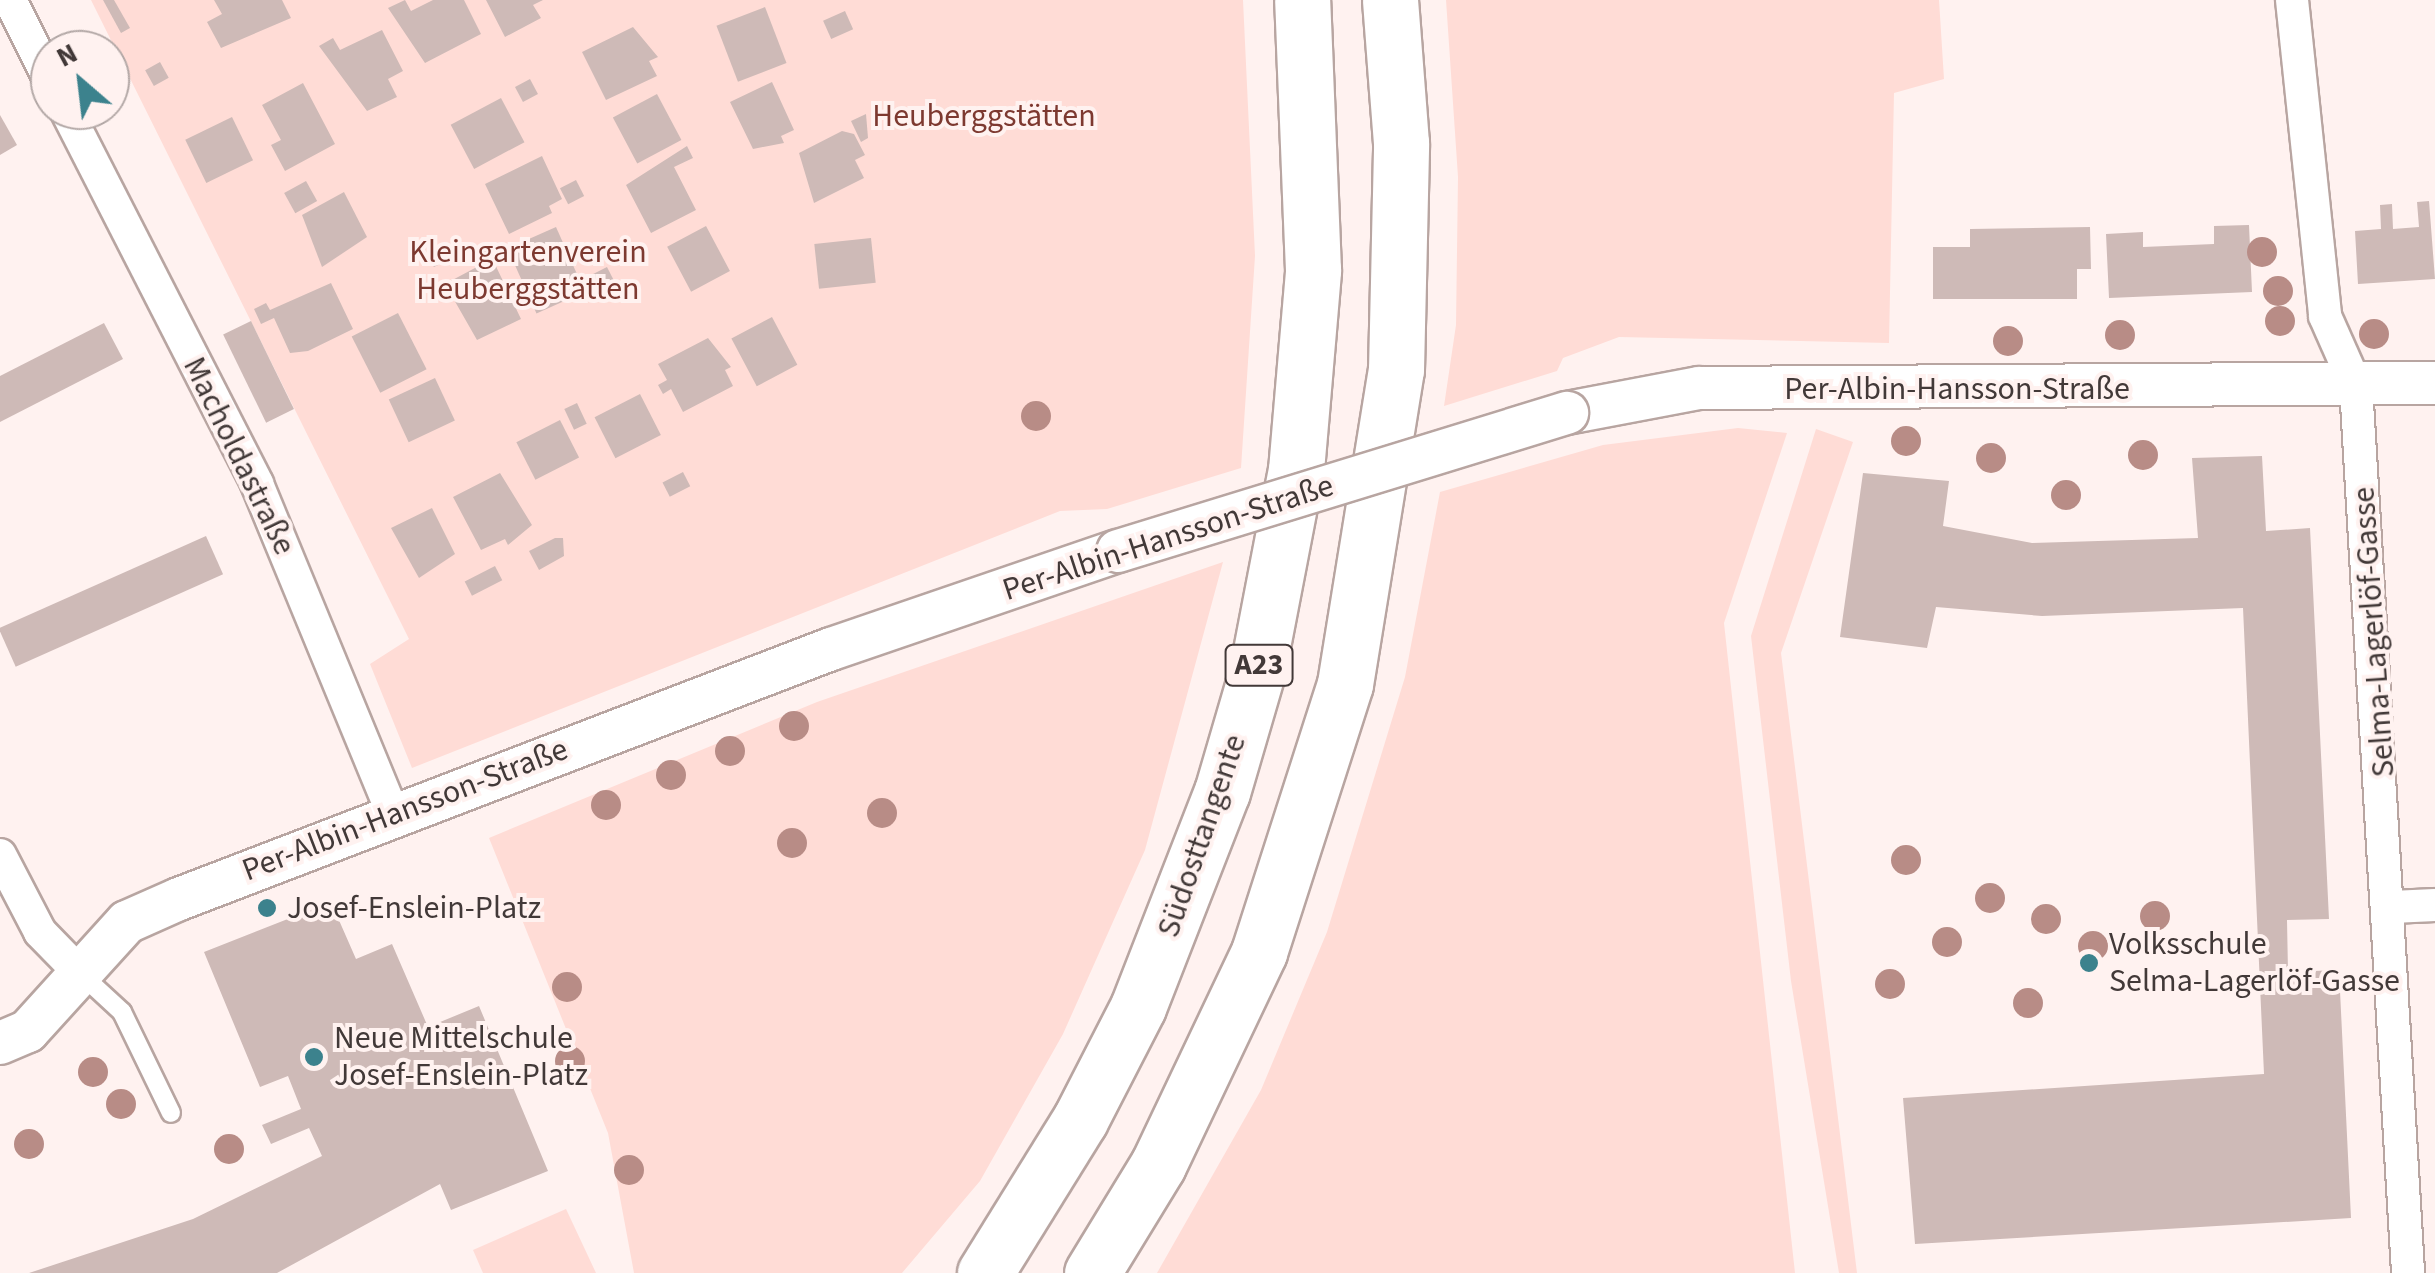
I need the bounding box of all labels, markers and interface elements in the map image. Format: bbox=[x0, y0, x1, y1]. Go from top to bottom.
north arrow bbox=[30, 30, 130, 130]
text: N bbox=[49, 33, 84, 77]
park label: Heuberggstätten bbox=[872, 97, 1096, 135]
park label: Kleingartenverein Heuberggstätten bbox=[409, 234, 647, 309]
street label: Macholdastraße bbox=[175, 351, 303, 561]
street label: Per-Albin-Hansson-Straße bbox=[1784, 370, 2130, 408]
street label: Per-Albin-Hansson-Straße bbox=[998, 466, 1338, 610]
street label: Selma-Lagerlöf-Gasse bbox=[2345, 486, 2403, 778]
road number: A23 bbox=[1224, 640, 1294, 690]
street label: Per-Albin-Hansson-Straße bbox=[237, 730, 573, 890]
street label: Südosttangente bbox=[1149, 730, 1255, 942]
place label: Josef-Enslein-Platz bbox=[287, 889, 541, 927]
marker: Josef-Enslein-Platz bbox=[256, 897, 278, 919]
place label: Volksschule Selma-Lagerlöf-Gasse bbox=[2109, 926, 2400, 1001]
marker: Volksschule Selma-Lagerlöf-Gasse bbox=[2078, 952, 2100, 974]
place label: Neue Mittelschule Josef-Enslein-Platz bbox=[334, 1020, 588, 1095]
marker: Neue Mittelschule Josef-Enslein-Platz bbox=[303, 1046, 325, 1068]

